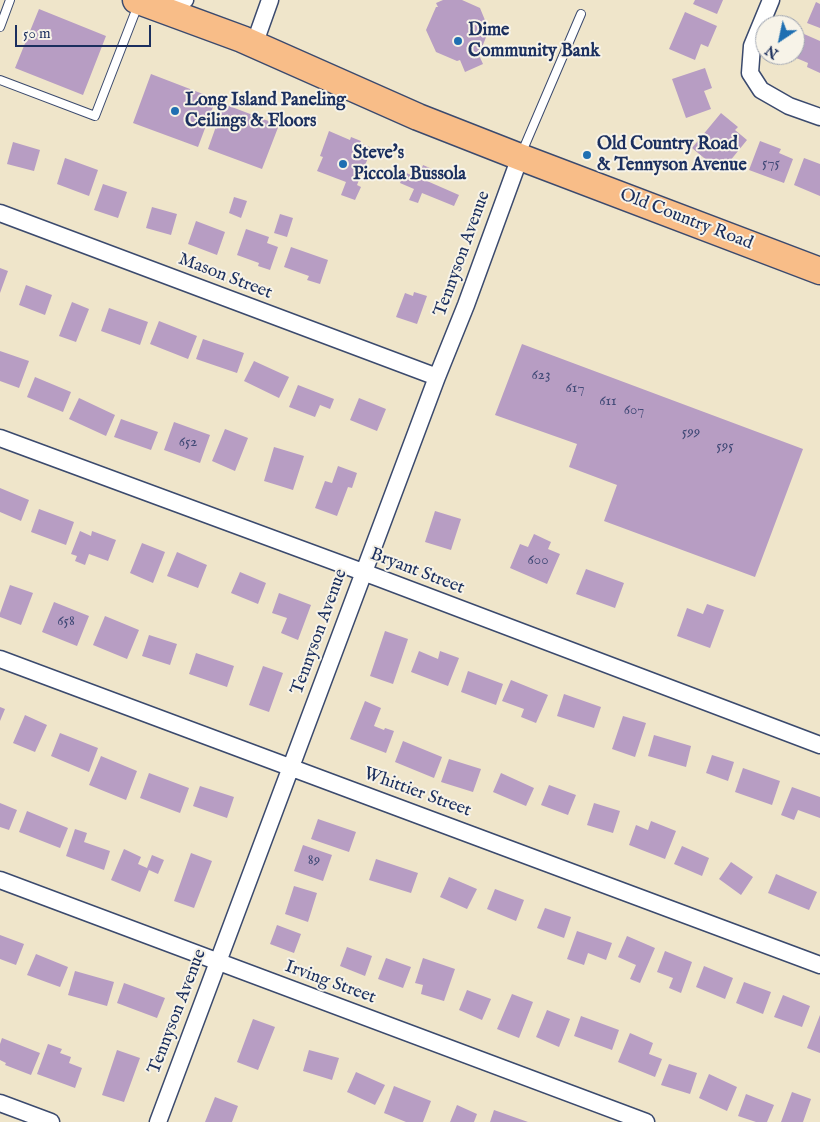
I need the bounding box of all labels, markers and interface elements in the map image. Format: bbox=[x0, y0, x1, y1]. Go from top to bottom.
scale bar bbox=[18, 15, 154, 47]
north arrow bbox=[755, 15, 805, 65]
place label: Dime Community Bank bbox=[468, 20, 600, 62]
text: 50 m bbox=[23, 24, 51, 43]
marker: Dime Community Bank bbox=[452, 35, 464, 47]
text: N bbox=[762, 41, 782, 62]
place label: Long Island Paneling Ceilings & Floors bbox=[185, 90, 346, 132]
marker: Long Island Paneling Ceilings & Floors bbox=[169, 105, 181, 117]
place label: Old Country Road & Tennyson Avenue bbox=[597, 134, 747, 176]
place label: Steve's Piccola Bussola bbox=[353, 143, 466, 186]
marker: Old Country Road & Tennyson Avenue bbox=[581, 149, 593, 161]
house number: 575 bbox=[762, 155, 780, 173]
marker: Steve's Piccola Bussola bbox=[337, 158, 349, 170]
street label: Old Country Road bbox=[616, 185, 756, 255]
street label: Tennyson Avenue bbox=[430, 188, 496, 320]
street label: Mason Street bbox=[175, 249, 275, 305]
house number: 623 bbox=[532, 367, 550, 385]
house number: 617 bbox=[566, 380, 584, 398]
house number: 611 bbox=[599, 393, 617, 411]
house number: 607 bbox=[624, 402, 644, 420]
house number: 599 bbox=[682, 424, 700, 442]
house number: 652 bbox=[179, 434, 197, 452]
house number: 595 bbox=[716, 438, 734, 456]
street label: Bryant Street bbox=[367, 544, 467, 600]
house number: 600 bbox=[527, 552, 549, 570]
street label: Tennyson Avenue bbox=[287, 566, 353, 698]
house number: 658 bbox=[57, 613, 75, 631]
street label: Whittier Street bbox=[360, 764, 474, 822]
house number: 89 bbox=[308, 852, 320, 870]
street label: Tennyson Avenue bbox=[144, 946, 212, 1078]
street label: Irving Street bbox=[282, 957, 378, 1009]

